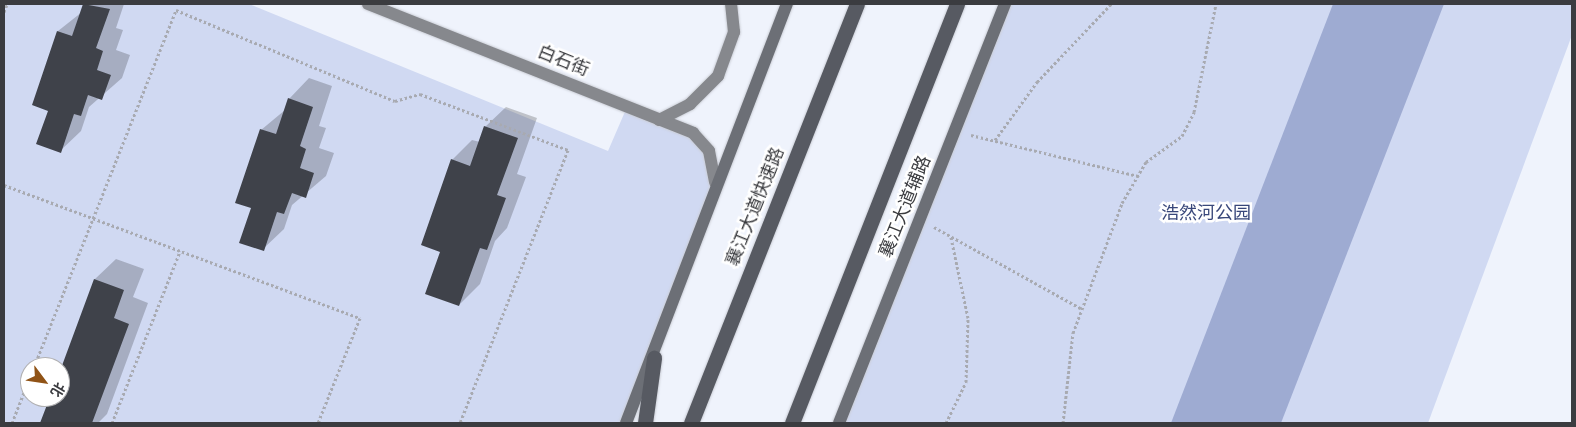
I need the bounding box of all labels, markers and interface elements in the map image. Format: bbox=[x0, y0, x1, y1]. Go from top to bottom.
street label: 白石街 bbox=[534, 42, 592, 82]
street label: 襄江大道快速路 bbox=[722, 145, 790, 269]
street label: 襄江大道辅路 bbox=[876, 153, 936, 261]
park label: 浩然河公园 bbox=[1161, 203, 1251, 225]
north arrow bbox=[20, 357, 70, 407]
text: 北 bbox=[45, 378, 69, 400]

